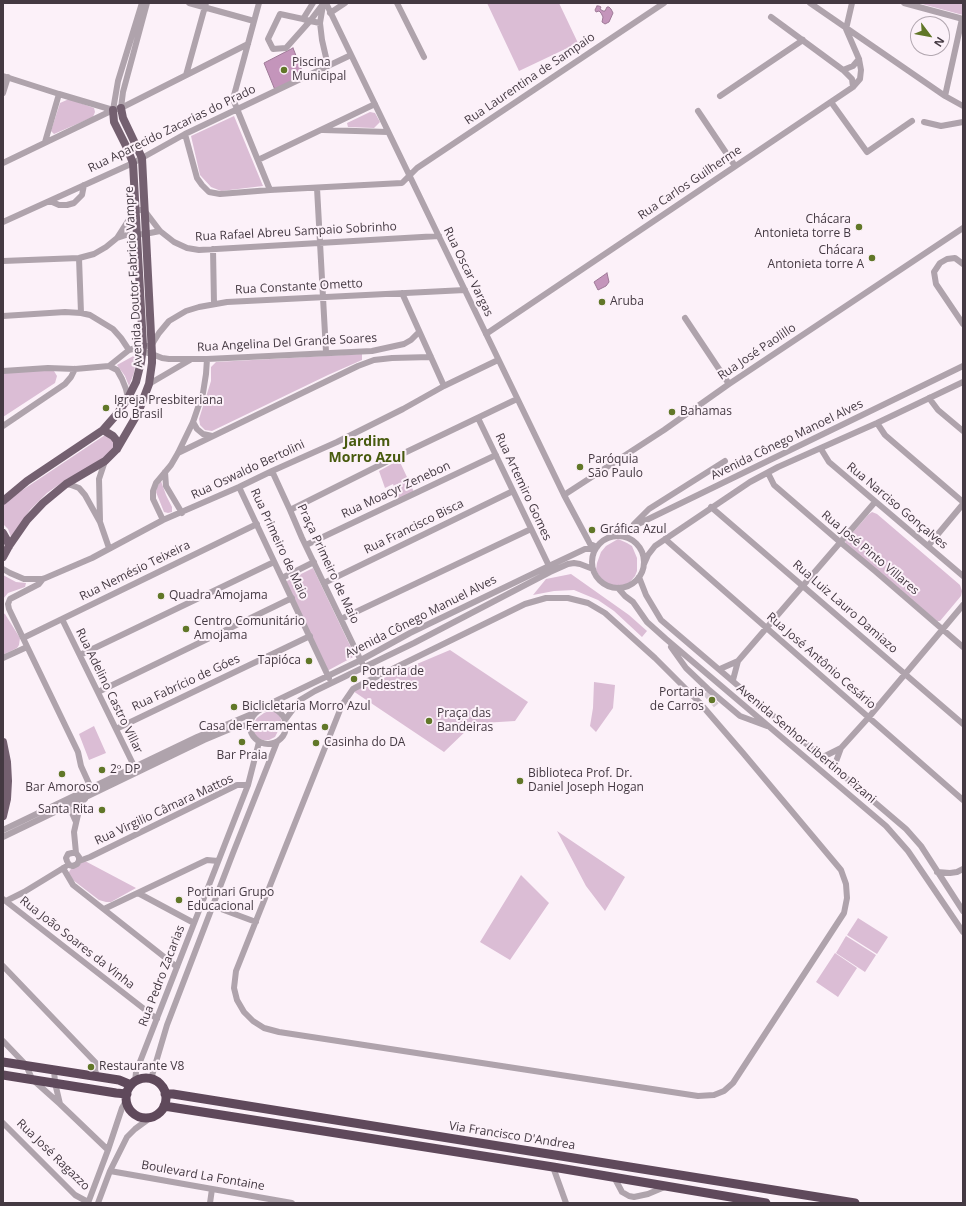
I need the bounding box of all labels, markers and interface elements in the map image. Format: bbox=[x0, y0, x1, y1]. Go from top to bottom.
north arrow bbox=[910, 16, 950, 56]
street label: Rua Laurentina de Sampaio bbox=[462, 30, 598, 128]
text: N bbox=[931, 34, 948, 50]
place label: Piscina Municipal bbox=[292, 56, 346, 84]
marker: Piscina Municipal bbox=[279, 65, 289, 75]
street label: Rua Aparecido Zacarias do Prado bbox=[86, 82, 258, 176]
street label: Rua Carlos Guilherme bbox=[636, 143, 744, 223]
street label: Avenida Doutor Fabricio Vampre bbox=[122, 186, 146, 368]
place label: Chácara Antonieta torre B bbox=[754, 213, 851, 241]
street label: Rua Rafael Abreu Sampaio Sobrinho bbox=[195, 220, 397, 244]
marker: Chácara Antonieta torre B bbox=[854, 222, 864, 232]
street label: Rua Oscar Vargas bbox=[440, 225, 496, 319]
place label: Chácara Antonieta torre A bbox=[768, 244, 864, 272]
marker: Chácara Antonieta torre A bbox=[867, 253, 877, 263]
street label: Rua Constante Ometto bbox=[235, 276, 363, 298]
place label: Aruba bbox=[610, 295, 644, 309]
marker: Aruba bbox=[597, 297, 607, 307]
street label: Rua José Paolillo bbox=[715, 321, 799, 383]
street label: Rua Angelina Del Grande Soares bbox=[197, 331, 377, 355]
place label: Igreja Presbiteriana do Brasil bbox=[114, 394, 223, 422]
street label: Avenida Cônego Manoel Alves bbox=[709, 397, 865, 483]
marker: Igreja Presbiteriana do Brasil bbox=[101, 403, 111, 413]
place label: Bahamas bbox=[680, 405, 732, 419]
marker: Bahamas bbox=[667, 407, 677, 417]
street label: Rua Artemiro Gomes bbox=[492, 431, 554, 543]
district label: Jardim Morro Azul bbox=[329, 434, 405, 466]
street label: Rua Oswaldo Bertolini bbox=[189, 437, 307, 503]
place label: Paróquia São Paulo bbox=[588, 453, 643, 481]
street label: Rua Moacyr Zenebon bbox=[339, 458, 453, 522]
street label: Rua Narciso Gonçalves bbox=[844, 460, 950, 552]
marker: Paróquia São Paulo bbox=[575, 462, 585, 472]
street label: Rua Primeiro de Maio bbox=[247, 486, 311, 602]
street label: Rua Francisco Bisca bbox=[362, 497, 466, 557]
street label: Praça Primeiro de Maio bbox=[294, 502, 362, 626]
street label: Rua José Pinto Villares bbox=[818, 508, 922, 598]
place label: Gráfica Azul bbox=[600, 523, 666, 537]
marker: Gráfica Azul bbox=[587, 525, 597, 535]
street label: Rua Nemésio Teixeira bbox=[77, 538, 193, 604]
street label: Rua Luiz Lauro Damiazo bbox=[790, 557, 900, 657]
street label: Avenida Cônego Manuel Alves bbox=[343, 573, 499, 661]
place label: Quadra Amojama bbox=[169, 589, 268, 603]
marker: Quadra Amojama bbox=[156, 591, 166, 601]
street label: Rua José Antônio Cesário bbox=[764, 610, 878, 712]
place label: Centro Comunitário Amojama bbox=[194, 615, 305, 643]
marker: Centro Comunitário Amojama bbox=[181, 624, 191, 634]
street label: Rua Adelino Castro Villar bbox=[72, 626, 146, 756]
street label: Rua Fabrício de Góes bbox=[130, 652, 242, 714]
place label: Tapióca bbox=[258, 654, 301, 668]
marker: Tapióca bbox=[304, 656, 314, 666]
place label: Portaria de Pedestres bbox=[362, 665, 424, 693]
marker: Portaria de Pedestres bbox=[349, 674, 359, 684]
street label: Avenida Senhor Libertino Pizani bbox=[733, 681, 879, 807]
place label: Portaria de Carros bbox=[650, 686, 704, 714]
marker: Portaria de Carros bbox=[707, 695, 717, 705]
place label: Biclicletaria Morro Azul bbox=[242, 700, 371, 714]
marker: Biclicletaria Morro Azul bbox=[229, 702, 239, 712]
place label: Praça das Bandeiras bbox=[437, 707, 493, 735]
marker: Praça das Bandeiras bbox=[424, 716, 434, 726]
place label: Casa de Ferramentas bbox=[199, 720, 317, 734]
marker: Casa de Ferramentas bbox=[320, 722, 330, 732]
place label: Casinha do DA bbox=[324, 736, 405, 750]
marker: Bar Praia bbox=[237, 737, 247, 747]
marker: Casinha do DA bbox=[311, 738, 321, 748]
place label: Bar Praia bbox=[217, 749, 267, 763]
place label: 2º DP bbox=[110, 763, 140, 777]
marker: 2º DP bbox=[97, 765, 107, 775]
place label: Biblioteca Prof. Dr. Daniel Joseph Hogan bbox=[528, 767, 644, 795]
marker: Bar Amoroso bbox=[57, 769, 67, 779]
street label: Rua Virgilio Câmara Mattos bbox=[92, 772, 236, 848]
marker: Biblioteca Prof. Dr. Daniel Joseph Hogan bbox=[515, 776, 525, 786]
place label: Bar Amoroso bbox=[25, 781, 99, 795]
place label: Santa Rita bbox=[38, 803, 94, 817]
marker: Santa Rita bbox=[97, 805, 107, 815]
place label: Portinari Grupo Educacional bbox=[187, 886, 274, 914]
street label: Rua João Soares da Vinha bbox=[17, 894, 137, 992]
marker: Portinari Grupo Educacional bbox=[174, 895, 184, 905]
street label: Rua Pedro Zacarias bbox=[136, 923, 188, 1029]
place label: Restaurante V8 bbox=[99, 1060, 184, 1074]
marker: Restaurante V8 bbox=[86, 1062, 96, 1072]
street label: Rua José Ragazzo bbox=[13, 1116, 93, 1194]
street label: Via Francisco D'Andrea bbox=[448, 1119, 576, 1153]
street label: Boulevard La Fontaine bbox=[140, 1158, 266, 1194]

